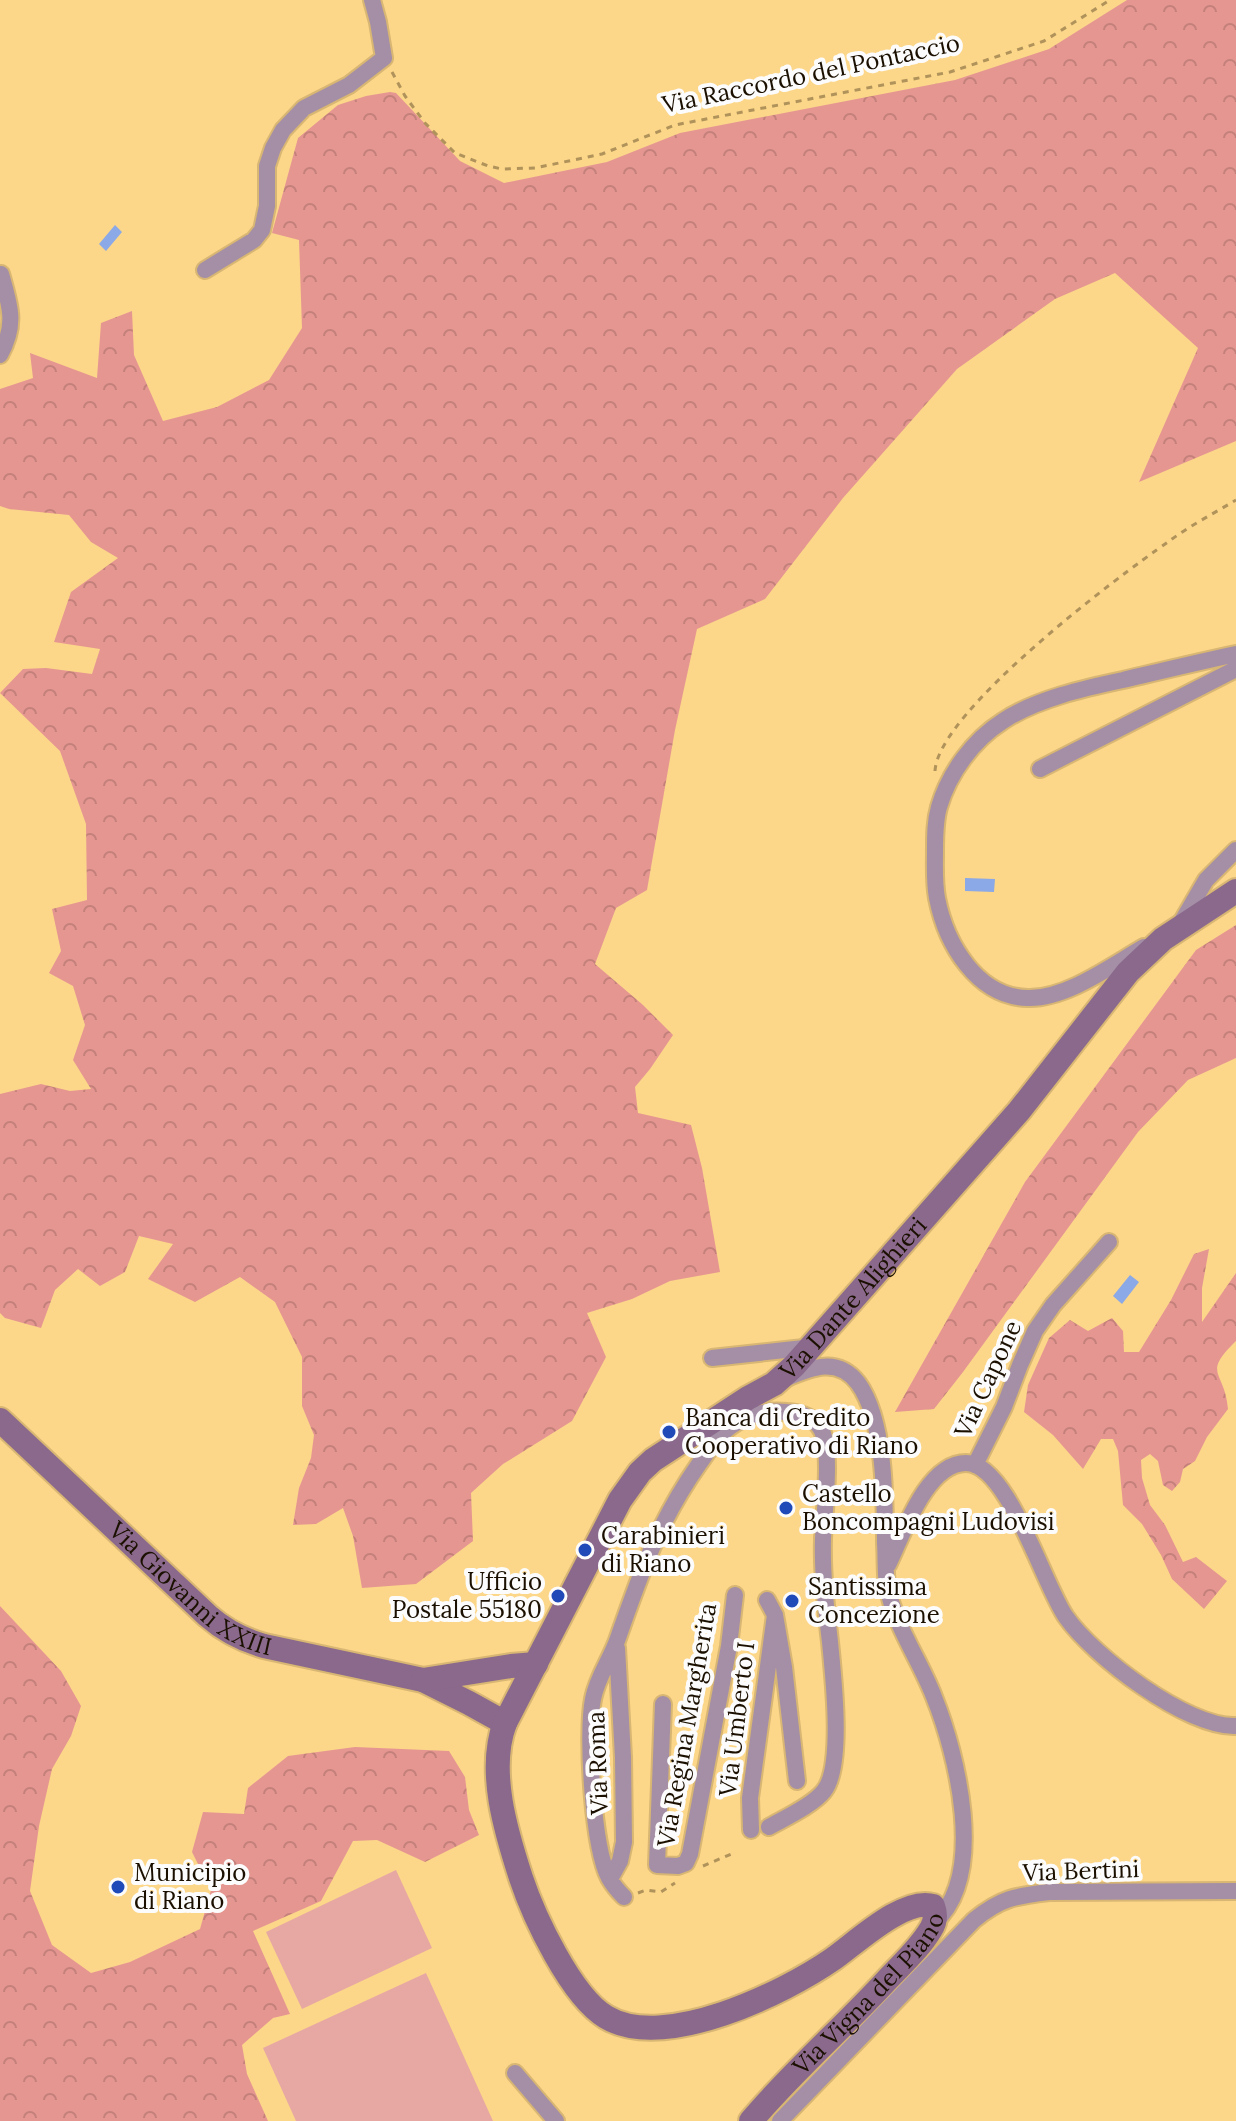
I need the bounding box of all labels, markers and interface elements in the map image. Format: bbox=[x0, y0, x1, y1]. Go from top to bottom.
street label: Via Raccordo del Pontaccio bbox=[658, 27, 962, 120]
street label: Via Dante Alighieri bbox=[772, 1210, 933, 1387]
street label: Via Capone bbox=[946, 1315, 1028, 1443]
place label: Banca di Credito Cooperativo di Riano bbox=[685, 1402, 918, 1461]
marker: Banca di Credito Cooperativo di Riano bbox=[660, 1423, 678, 1441]
place label: Castello Boncompagni Ludovisi bbox=[802, 1478, 1054, 1537]
marker: Castello Boncompagni Ludovisi bbox=[777, 1499, 795, 1517]
street label: Via Giovanni XXIII bbox=[102, 1514, 275, 1662]
place label: Carabinieri di Riano bbox=[601, 1520, 725, 1579]
marker: Carabinieri di Riano bbox=[576, 1541, 594, 1559]
place label: Ufficio Postale 55180 bbox=[392, 1566, 542, 1625]
place label: Santissima Concezione bbox=[808, 1571, 940, 1630]
marker: Ufficio Postale 55180 bbox=[549, 1587, 567, 1605]
marker: Santissima Concezione bbox=[783, 1592, 801, 1610]
street label: Via Regina Margherita bbox=[650, 1600, 723, 1851]
street label: Via Umberto I bbox=[712, 1640, 761, 1799]
street label: Via Roma bbox=[580, 1711, 615, 1816]
street label: Via Bertini bbox=[1021, 1853, 1140, 1888]
place label: Municipio di Riano bbox=[134, 1857, 246, 1916]
marker: Municipio di Riano bbox=[109, 1878, 127, 1896]
street label: Via Vigna del Piano bbox=[785, 1910, 951, 2082]

